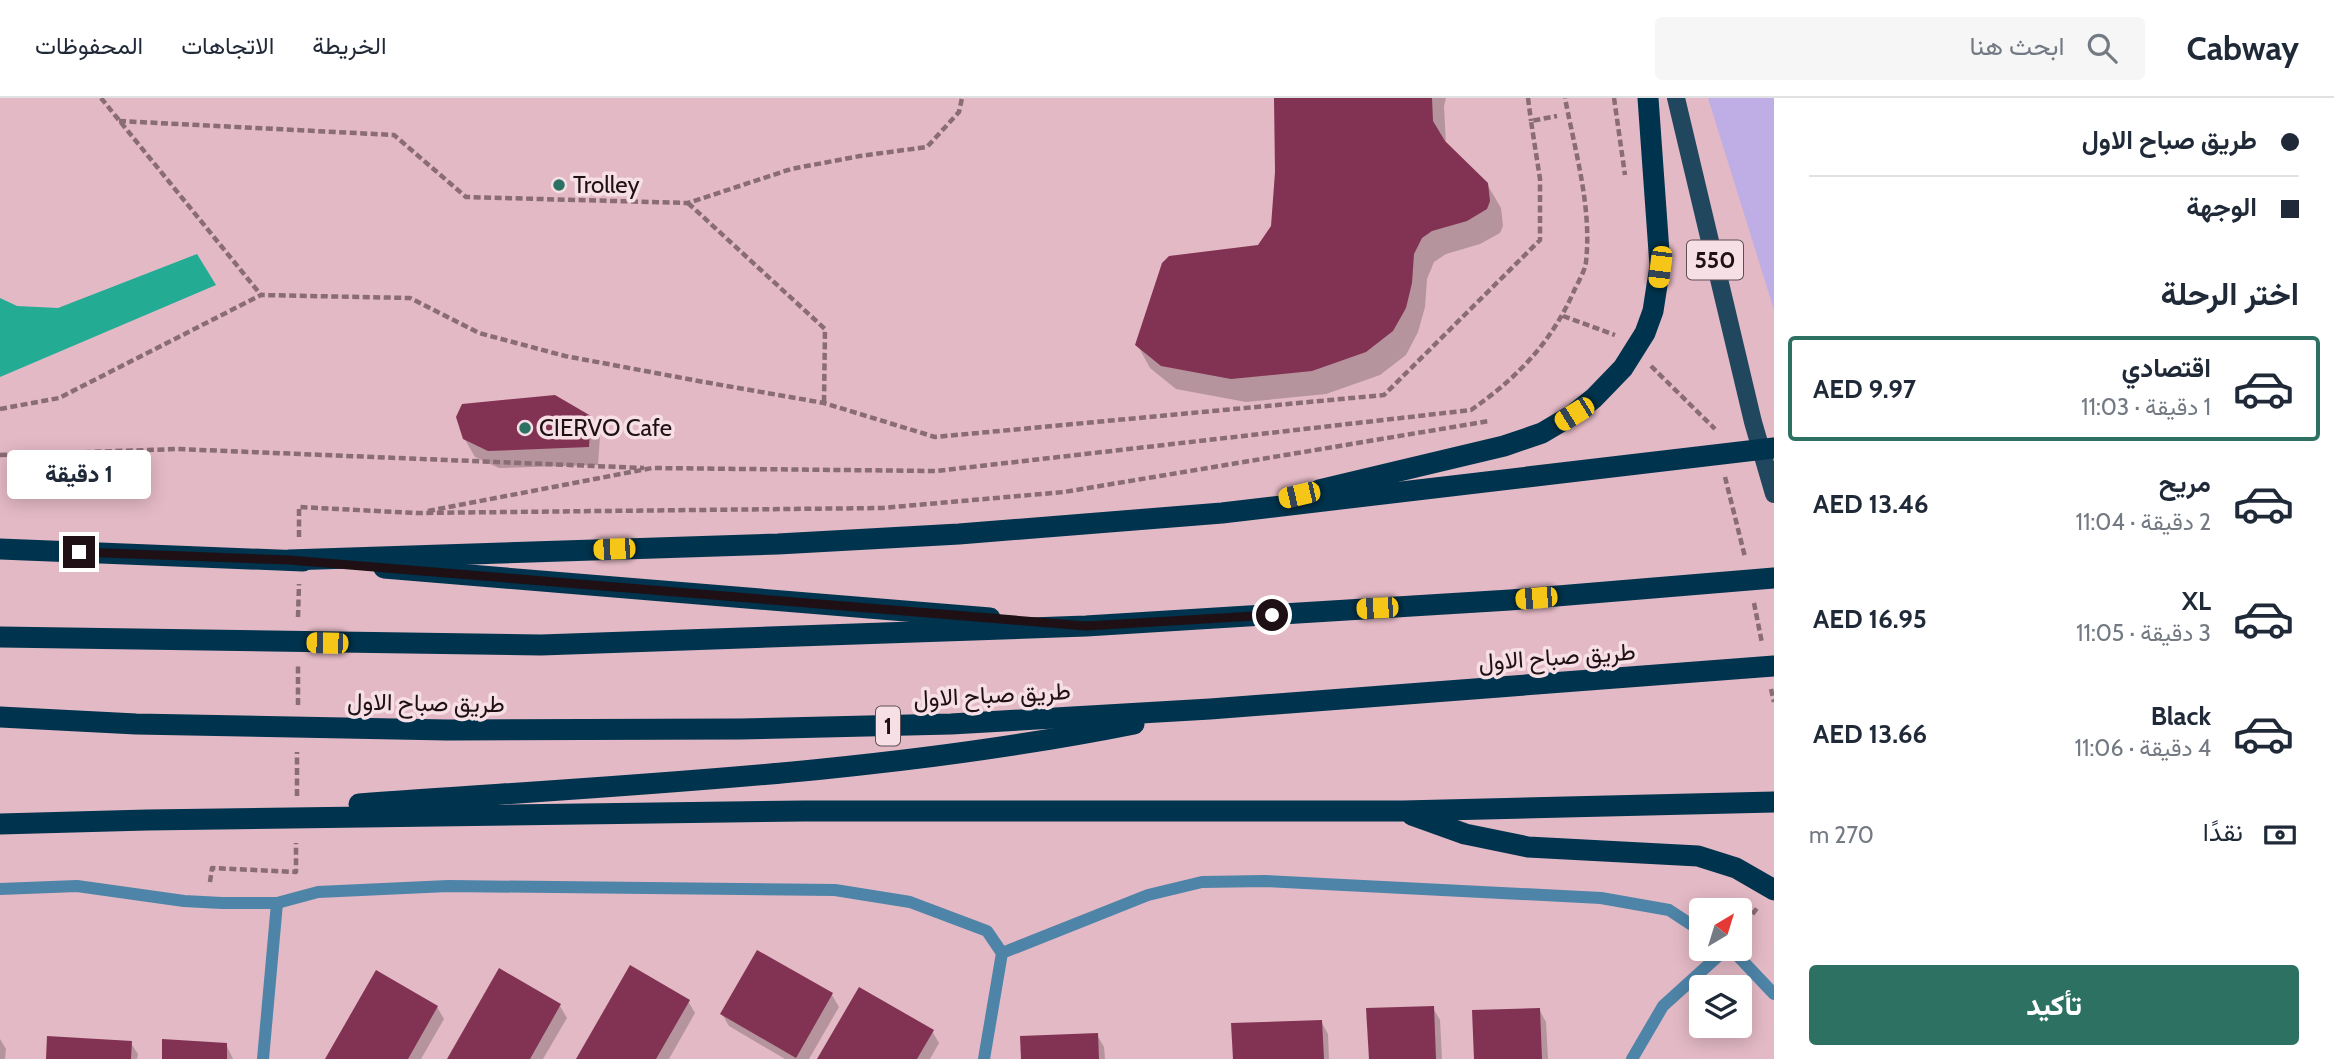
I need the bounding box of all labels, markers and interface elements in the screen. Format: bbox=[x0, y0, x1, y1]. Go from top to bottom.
search box bbox=[1655, 17, 2145, 80]
text: Cabway bbox=[2187, 28, 2299, 68]
icon: search bbox=[2083, 29, 2121, 67]
text: ابحث هنا bbox=[1969, 30, 2065, 62]
text: المحفوظات bbox=[35, 31, 143, 60]
text: الاتجاهات bbox=[181, 31, 274, 60]
text: الخريطة bbox=[312, 31, 387, 60]
text: طريق صباح الاول bbox=[2082, 124, 2257, 156]
place label: Trolley bbox=[573, 170, 640, 199]
marker: Trolley bbox=[551, 177, 567, 193]
text: الوجهة bbox=[2186, 191, 2257, 223]
road number: 550 bbox=[1687, 240, 1743, 280]
car bbox=[1648, 245, 1673, 289]
text: اختر الرحلة bbox=[2161, 274, 2299, 313]
text: اقتصادي bbox=[2122, 352, 2211, 384]
icon: car bbox=[2232, 357, 2295, 420]
text: AED 9.97 bbox=[1813, 373, 1916, 405]
text: 1 دقيقة · 11:03 bbox=[2081, 393, 2211, 421]
car bbox=[1551, 394, 1598, 434]
place label: CIERVO Cafe bbox=[539, 413, 672, 442]
marker: CIERVO Cafe bbox=[517, 420, 533, 436]
callout: 1 دقيقة bbox=[7, 450, 151, 500]
text: 1 دقيقة bbox=[45, 460, 113, 488]
text: مريح bbox=[2159, 467, 2211, 499]
icon: car bbox=[2232, 472, 2295, 535]
car bbox=[1277, 480, 1322, 510]
text: AED 13.46 bbox=[1813, 488, 1929, 520]
text: 2 دقيقة · 11:04 bbox=[2076, 508, 2211, 536]
route end bbox=[63, 536, 95, 568]
car bbox=[593, 538, 636, 560]
text: XL bbox=[2182, 585, 2211, 617]
car bbox=[1515, 586, 1558, 610]
icon: car bbox=[2232, 587, 2295, 650]
car bbox=[1356, 596, 1399, 620]
route start bbox=[1256, 599, 1288, 631]
text: AED 16.95 bbox=[1813, 603, 1927, 635]
text: 3 دقيقة · 11:05 bbox=[2076, 619, 2211, 647]
car bbox=[306, 632, 349, 654]
street label: طريق صباح الاول bbox=[1477, 637, 1637, 678]
street label: طريق صباح الاول bbox=[913, 676, 1072, 715]
street label: طريق صباح الاول bbox=[347, 687, 505, 720]
text: Black bbox=[2151, 700, 2211, 732]
icon: car bbox=[2232, 702, 2295, 765]
road number: 1 bbox=[876, 706, 900, 746]
text: AED 13.66 bbox=[1813, 718, 1927, 750]
text: 4 دقيقة · 11:06 bbox=[2075, 734, 2211, 762]
text: نقدًا bbox=[2203, 816, 2243, 848]
icon: cash bbox=[2261, 816, 2299, 854]
text: 270 m bbox=[1809, 821, 1874, 849]
north arrow bbox=[1689, 898, 1752, 961]
map controls bbox=[1689, 898, 1752, 1038]
button: تأكيد bbox=[1809, 965, 2299, 1045]
button: layers bbox=[1689, 975, 1752, 1038]

